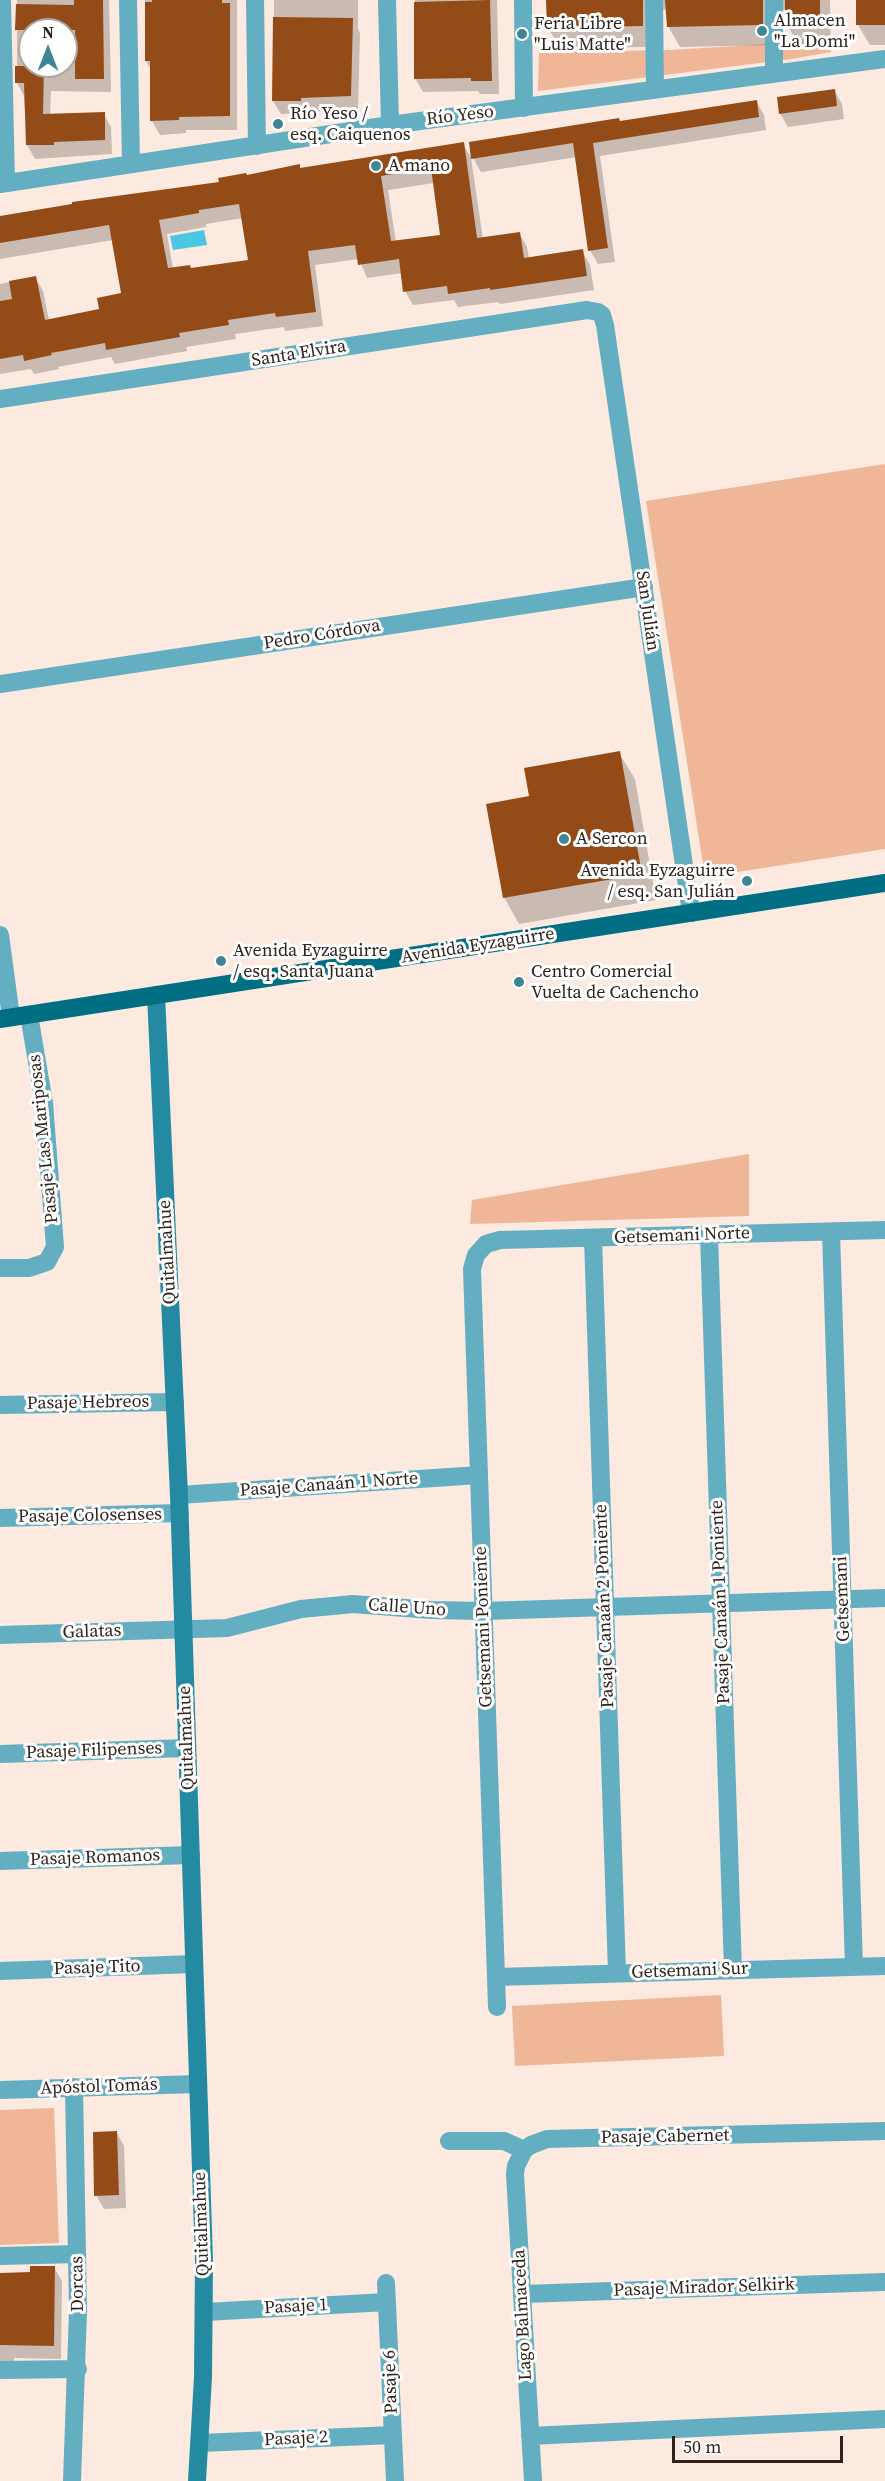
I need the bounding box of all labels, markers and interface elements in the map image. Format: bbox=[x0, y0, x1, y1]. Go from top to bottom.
place label: Almacen "La Domi" bbox=[774, 10, 855, 52]
place label: Feria Libre "Luis Matte" bbox=[534, 13, 631, 56]
north arrow bbox=[18, 18, 78, 78]
text: N bbox=[42, 21, 54, 43]
marker: Almacen "La Domi" bbox=[755, 24, 769, 38]
marker: Feria Libre "Luis Matte" bbox=[515, 27, 529, 41]
street label: Río Yeso bbox=[425, 101, 495, 131]
place label: Río Yeso / esq. Caiquenos bbox=[290, 103, 411, 146]
marker: Río Yeso / esq. Caiquenos bbox=[271, 117, 285, 131]
place label: A mano bbox=[388, 155, 450, 177]
marker: A mano bbox=[369, 159, 383, 173]
street label: Santa Elvira bbox=[250, 336, 348, 372]
street label: San Julián bbox=[631, 569, 663, 653]
street label: Pedro Córdova bbox=[262, 615, 382, 655]
place label: A Sercon bbox=[576, 828, 648, 850]
marker: A Sercon bbox=[557, 832, 571, 846]
place label: Avenida Eyzaguirre / esq. San Julián bbox=[580, 860, 735, 902]
marker: Avenida Eyzaguirre / esq. San Julián bbox=[740, 874, 754, 888]
street label: Avenida Eyzaguirre bbox=[400, 923, 556, 969]
place label: Avenida Eyzaguirre / esq. Santa Juana bbox=[233, 940, 388, 982]
marker: Avenida Eyzaguirre / esq. Santa Juana bbox=[214, 954, 228, 968]
place label: Centro Comercial Vuelta de Cachencho bbox=[531, 961, 699, 1004]
marker: Centro Comercial Vuelta de Cachencho bbox=[512, 975, 526, 989]
street label: Pasaje Las Mariposas bbox=[24, 1053, 64, 1225]
street label: Quitalmahue bbox=[154, 1199, 182, 1305]
street label: Getsemani Norte bbox=[614, 1223, 750, 1249]
street label: Pasaje Hebreos bbox=[27, 1391, 149, 1415]
street label: Pasaje Canaán 1 Norte bbox=[239, 1468, 419, 1502]
street label: Pasaje Canaán 1 Poniente bbox=[707, 1499, 735, 1705]
street label: Pasaje Canaán 2 Poniente bbox=[591, 1503, 619, 1709]
street label: Pasaje Colosenses bbox=[18, 1504, 162, 1528]
street label: Getsemani Poniente bbox=[470, 1546, 498, 1708]
street label: Getsemani bbox=[831, 1556, 855, 1642]
street label: Calle Uno bbox=[367, 1595, 447, 1621]
street label: Galatas bbox=[62, 1620, 122, 1644]
street label: Quitalmahue bbox=[174, 1685, 200, 1791]
street label: Pasaje Filipenses bbox=[25, 1738, 163, 1764]
street label: Pasaje Romanos bbox=[29, 1845, 161, 1871]
street label: Pasaje Tito bbox=[53, 1956, 141, 1980]
street label: Getsemani Sur bbox=[631, 1958, 749, 1984]
street label: Apóstol Tomás bbox=[40, 2074, 158, 2100]
street label: Pasaje Cabernet bbox=[600, 2125, 730, 2149]
street label: Quitalmahue bbox=[189, 2171, 215, 2277]
street label: Lago Balmaceda bbox=[509, 2249, 537, 2381]
street label: Dorcas bbox=[67, 2256, 89, 2312]
street label: Pasaje Mirador Selkirk bbox=[613, 2274, 795, 2302]
street label: Pasaje 1 bbox=[263, 2295, 329, 2319]
street label: Pasaje 6 bbox=[379, 2350, 403, 2414]
scale bar bbox=[675, 2424, 846, 2462]
street label: Pasaje 2 bbox=[263, 2427, 329, 2451]
text: 50 m bbox=[683, 2434, 721, 2459]

